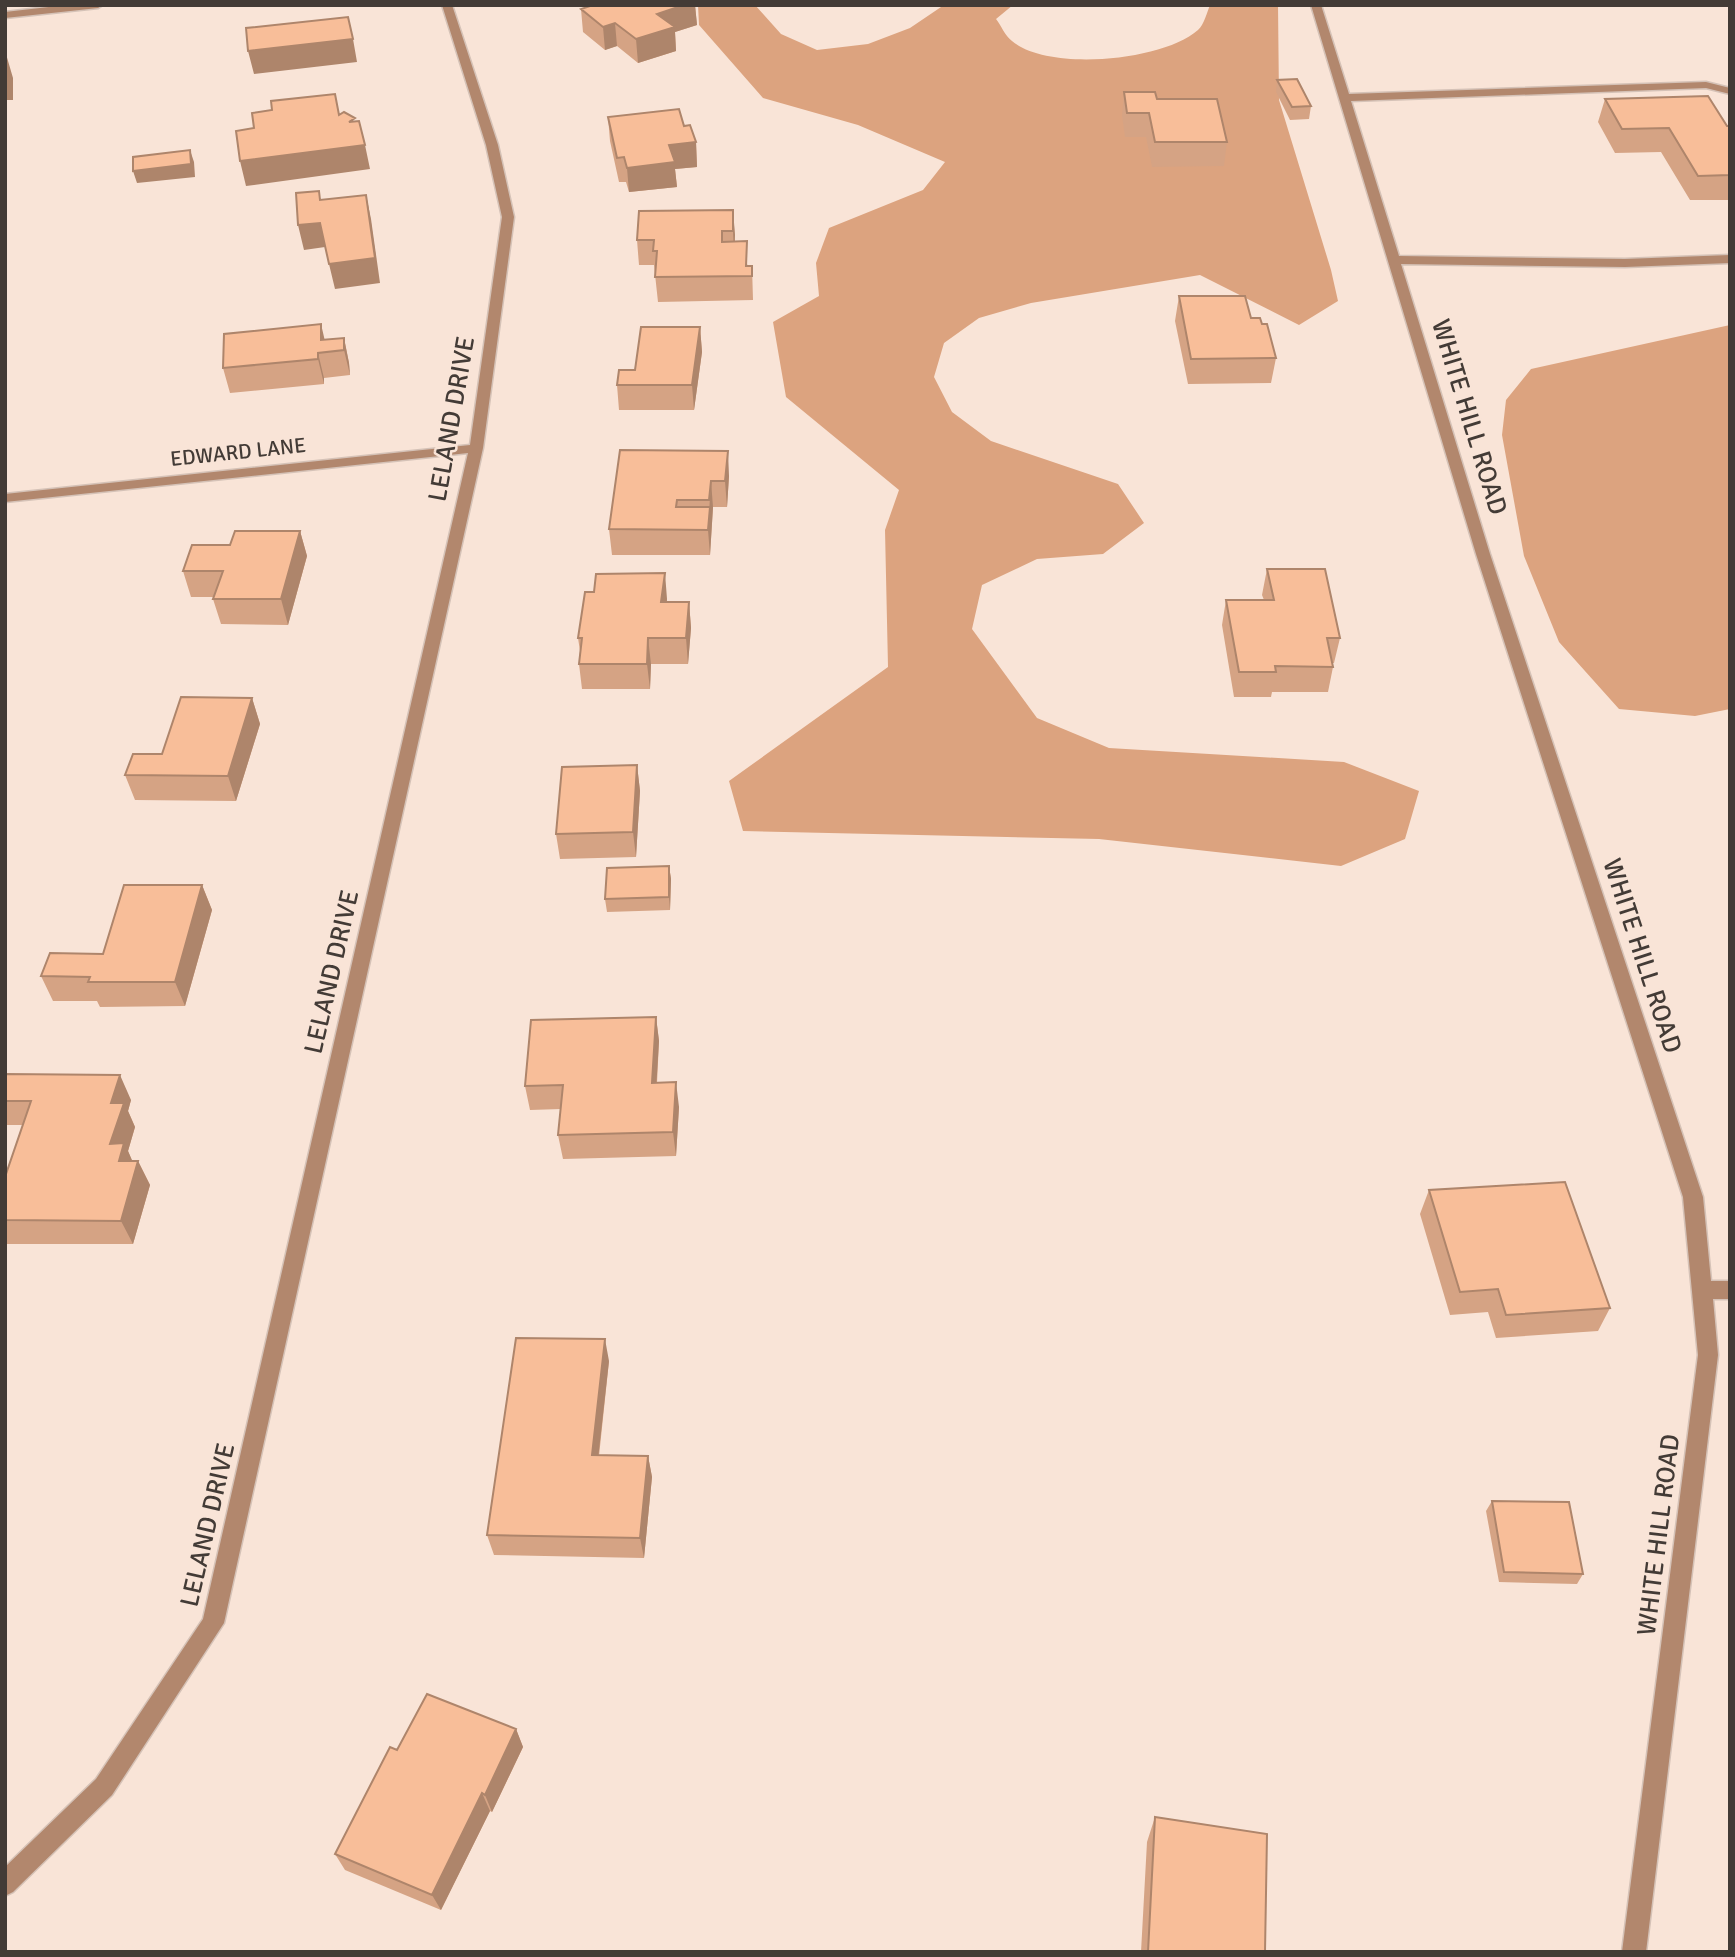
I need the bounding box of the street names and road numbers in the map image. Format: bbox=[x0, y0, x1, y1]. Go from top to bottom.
street label: WHITE HILL ROAD bbox=[1424, 315, 1514, 519]
street label: LELAND DRIVE bbox=[422, 334, 482, 504]
street label: EDWARD LANE bbox=[169, 432, 307, 472]
street label: WHITE HILL ROAD bbox=[1595, 855, 1689, 1057]
street label: LELAND DRIVE bbox=[298, 887, 366, 1057]
street label: WHITE HILL ROAD bbox=[1631, 1432, 1687, 1638]
street label: LELAND DRIVE bbox=[174, 1440, 242, 1610]

